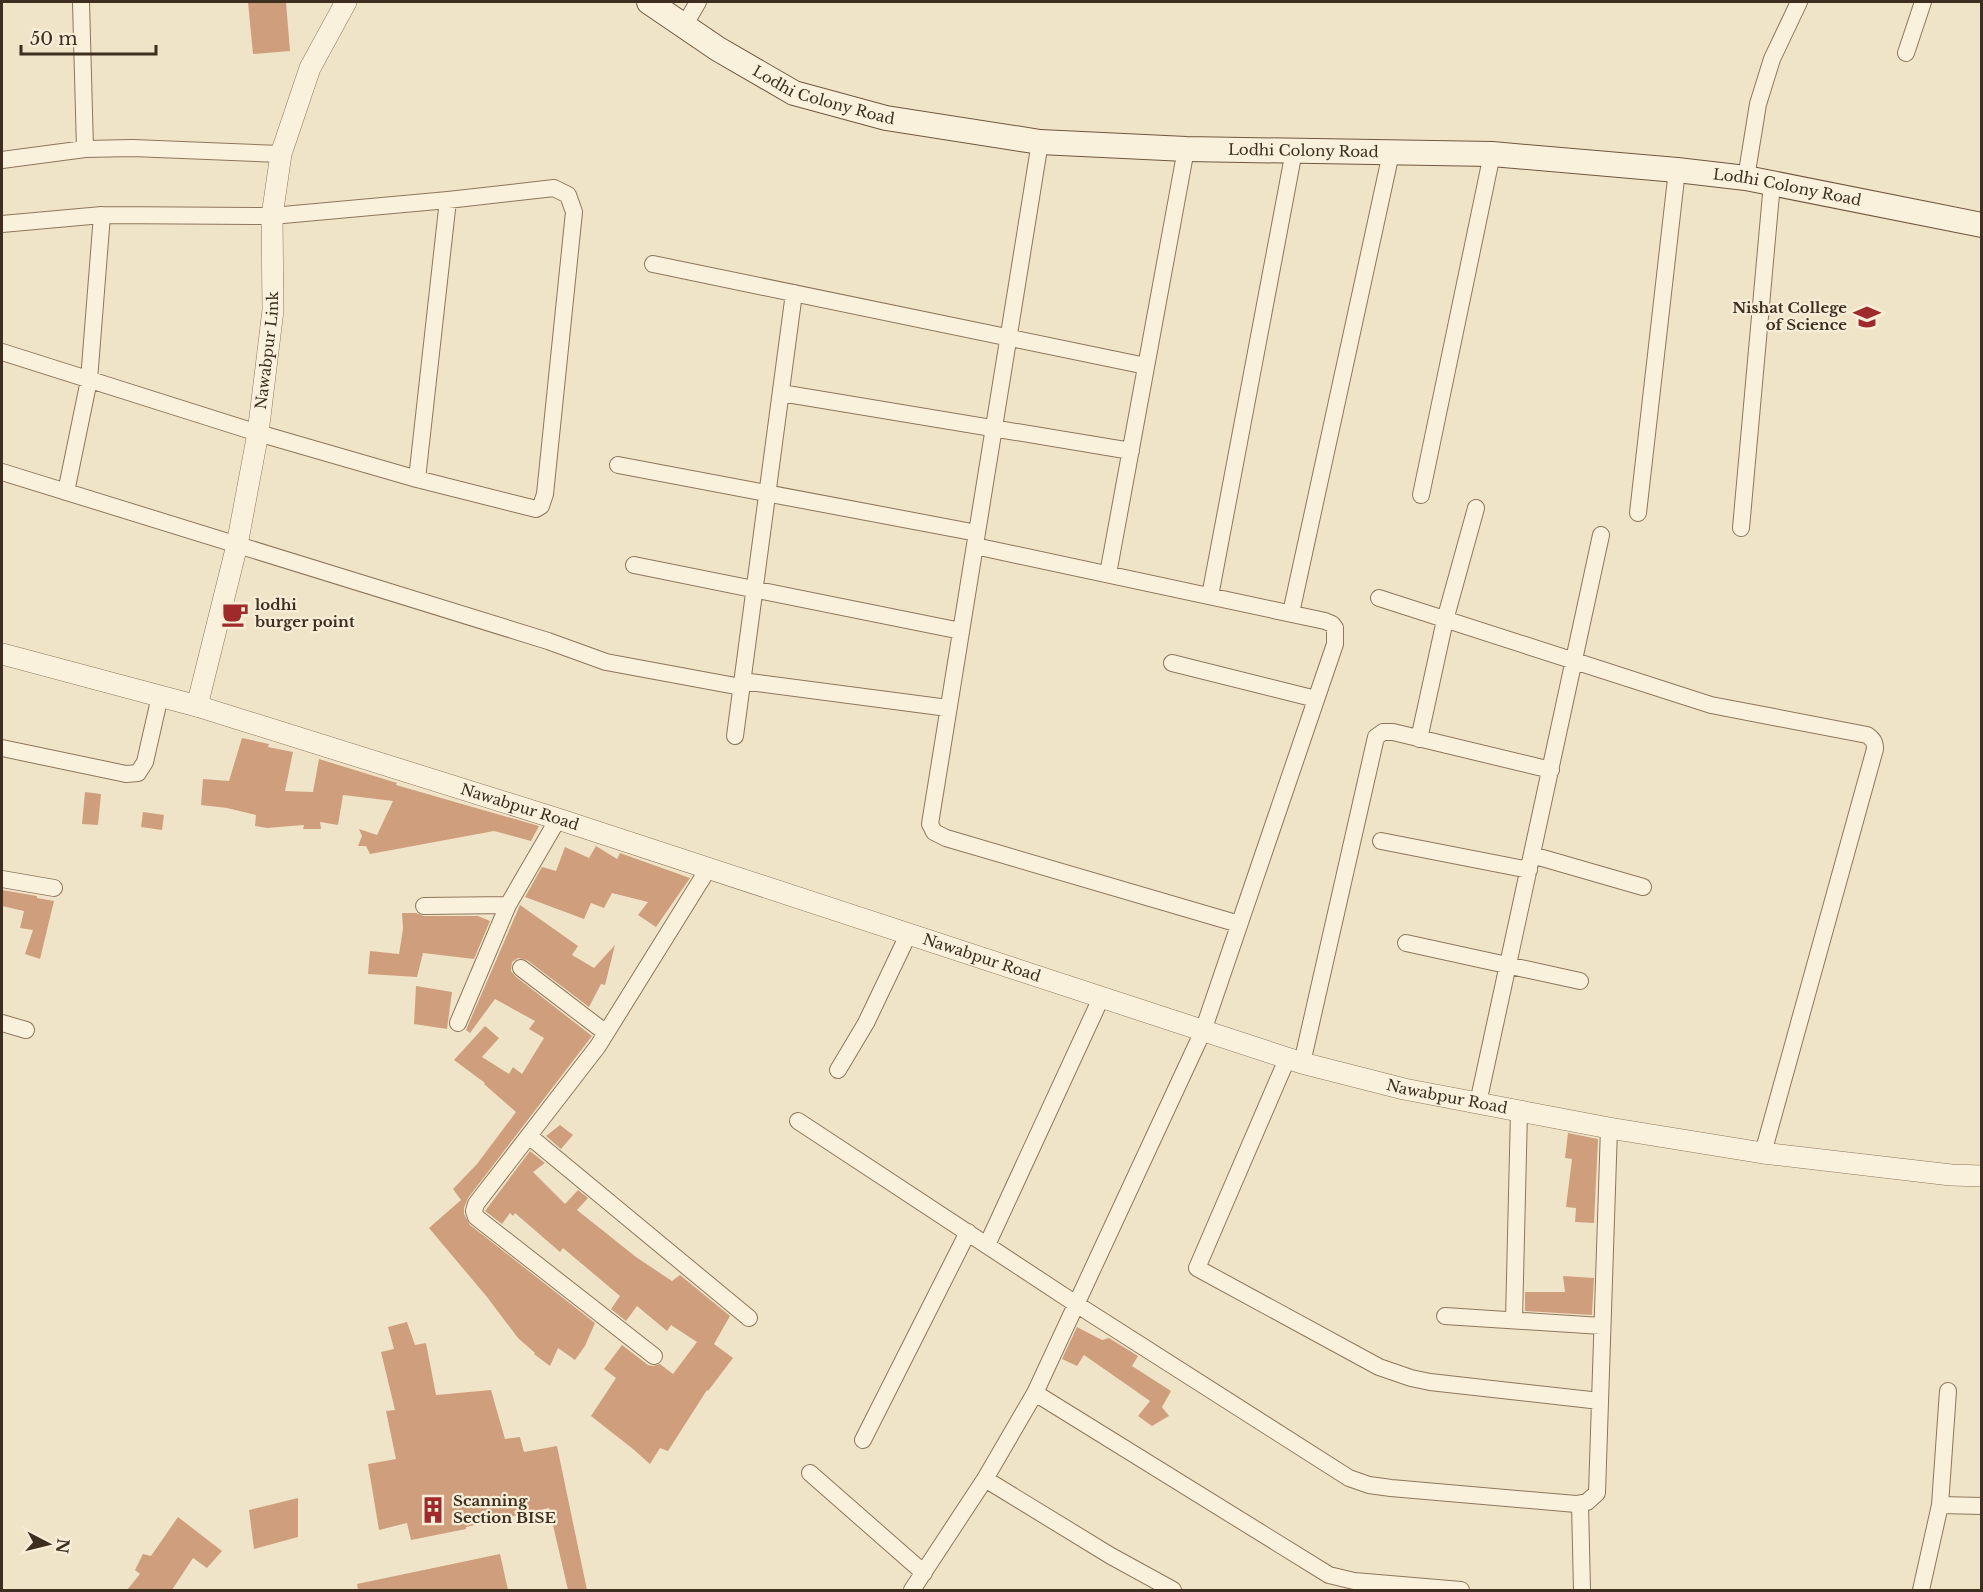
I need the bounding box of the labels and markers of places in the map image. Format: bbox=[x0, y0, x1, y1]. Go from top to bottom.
place label: Nishat College of Science bbox=[1732, 298, 1847, 334]
school or university icon: Nishat College of Science bbox=[1852, 302, 1882, 332]
place label: lodhi burger point bbox=[254, 595, 355, 631]
cafe icon: lodhi burger point bbox=[220, 599, 250, 629]
place label: Scanning Section BISE bbox=[453, 1491, 556, 1527]
building icon: Scanning Section BISE bbox=[418, 1495, 448, 1525]

